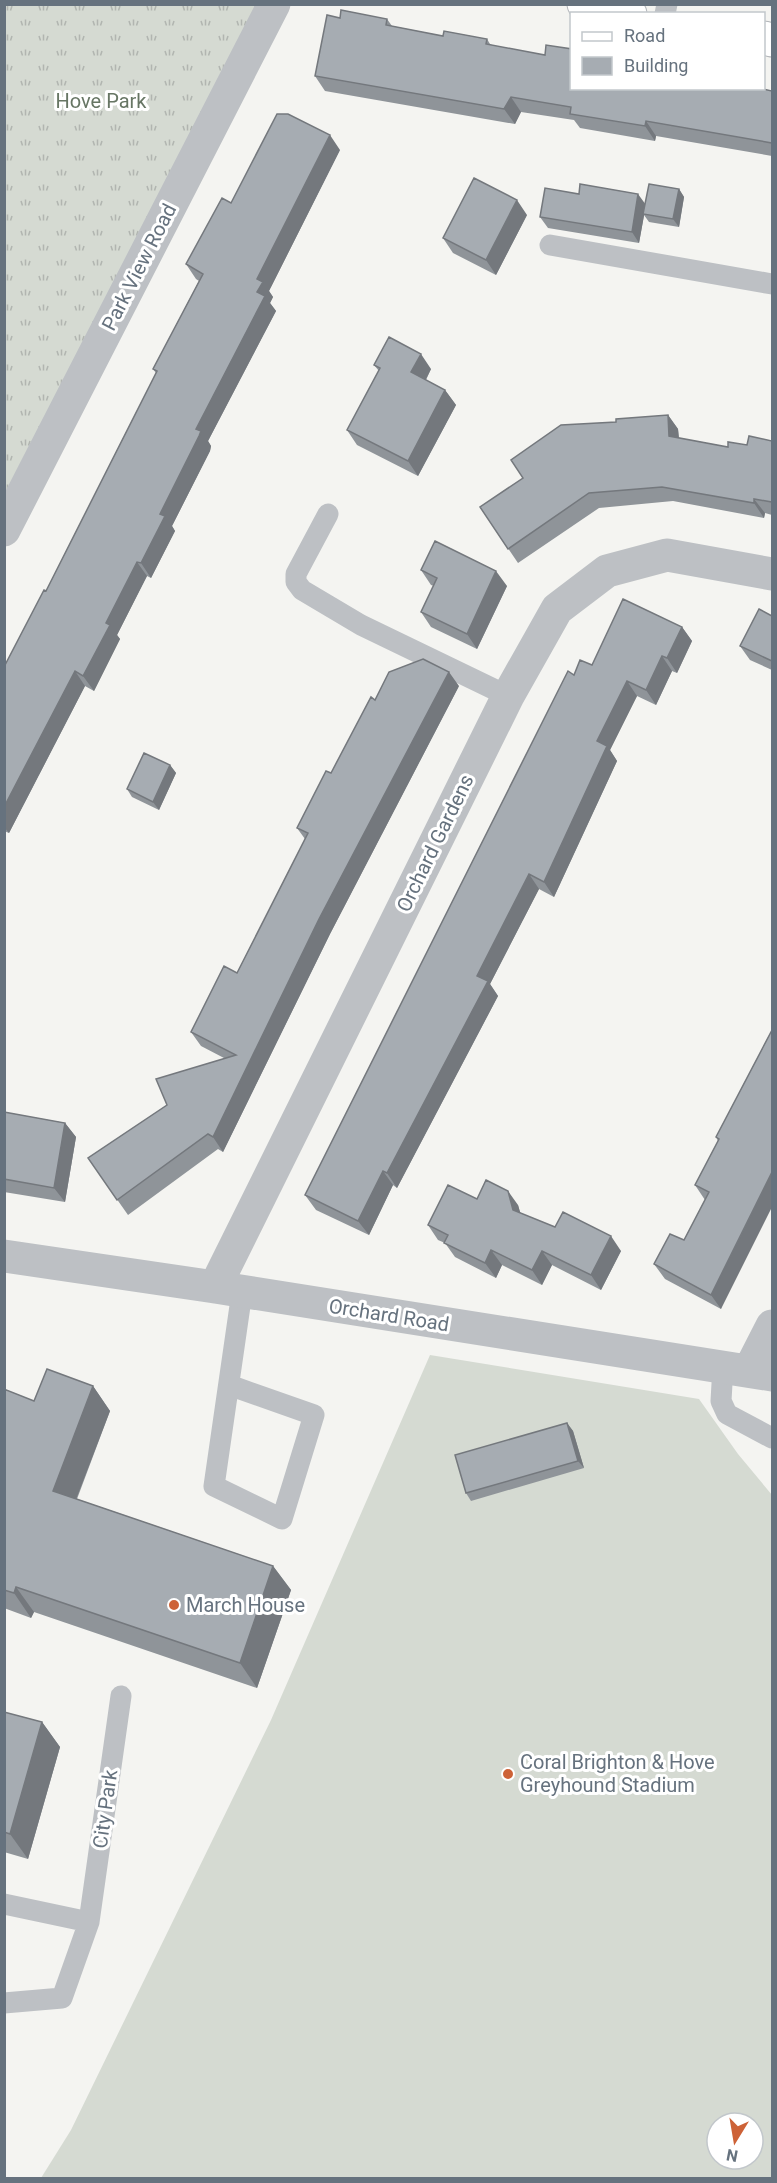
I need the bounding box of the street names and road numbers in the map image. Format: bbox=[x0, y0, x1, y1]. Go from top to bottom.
street label: Park View Road bbox=[97, 199, 181, 335]
street label: Orchard Gardens bbox=[391, 770, 479, 916]
street label: Orchard Road bbox=[327, 1294, 451, 1336]
street label: City Park bbox=[88, 1767, 123, 1850]

